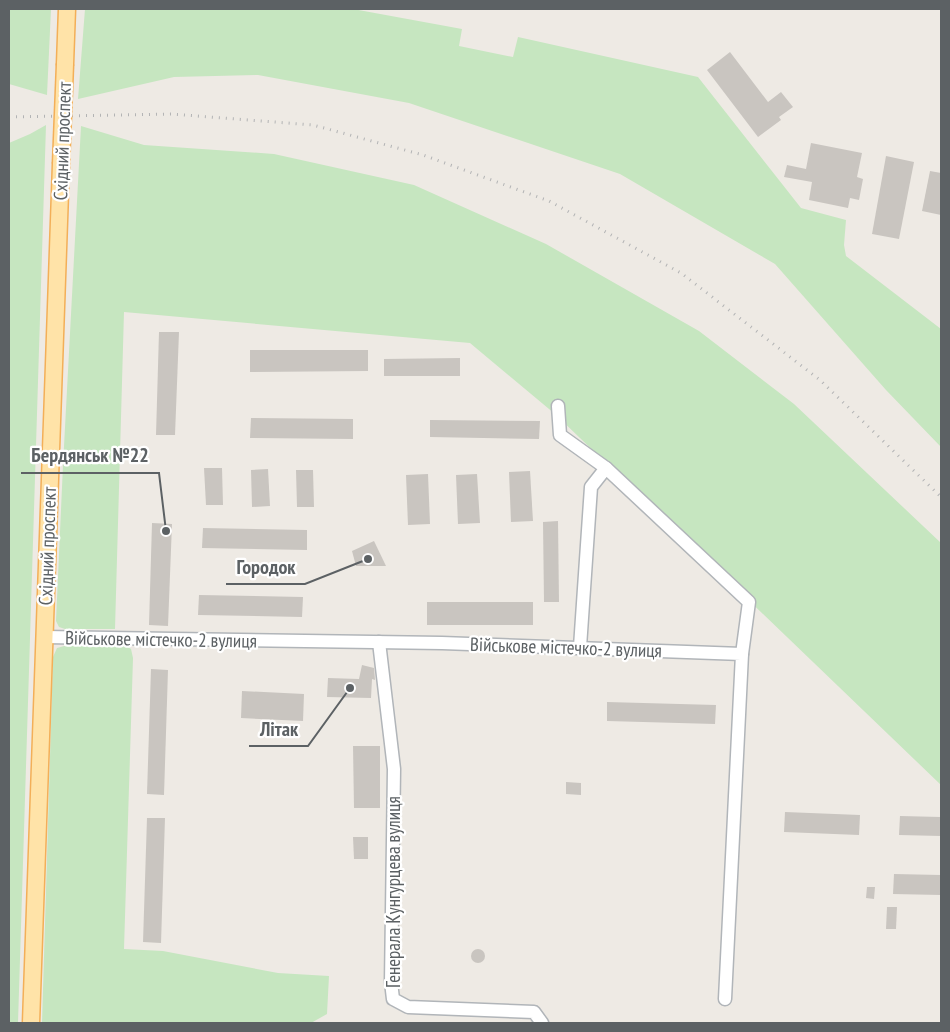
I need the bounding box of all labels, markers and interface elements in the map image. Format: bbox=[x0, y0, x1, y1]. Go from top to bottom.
street label: Східний проспект bbox=[48, 80, 76, 201]
callout: Бердянськ №22 bbox=[21, 438, 159, 473]
text: Бердянськ №22 bbox=[31, 442, 149, 468]
street label: Східний проспект bbox=[33, 485, 61, 606]
callout: Городок bbox=[226, 549, 305, 584]
text: Городок bbox=[237, 554, 296, 580]
street label: Військове містечко-2 вулиця bbox=[65, 625, 257, 653]
street label: Військове містечко-2 вулиця bbox=[470, 632, 662, 662]
callout: Літак bbox=[249, 711, 308, 746]
text: Літак bbox=[259, 716, 299, 742]
street label: Генерала Кунгурцева вулиця bbox=[381, 796, 405, 988]

